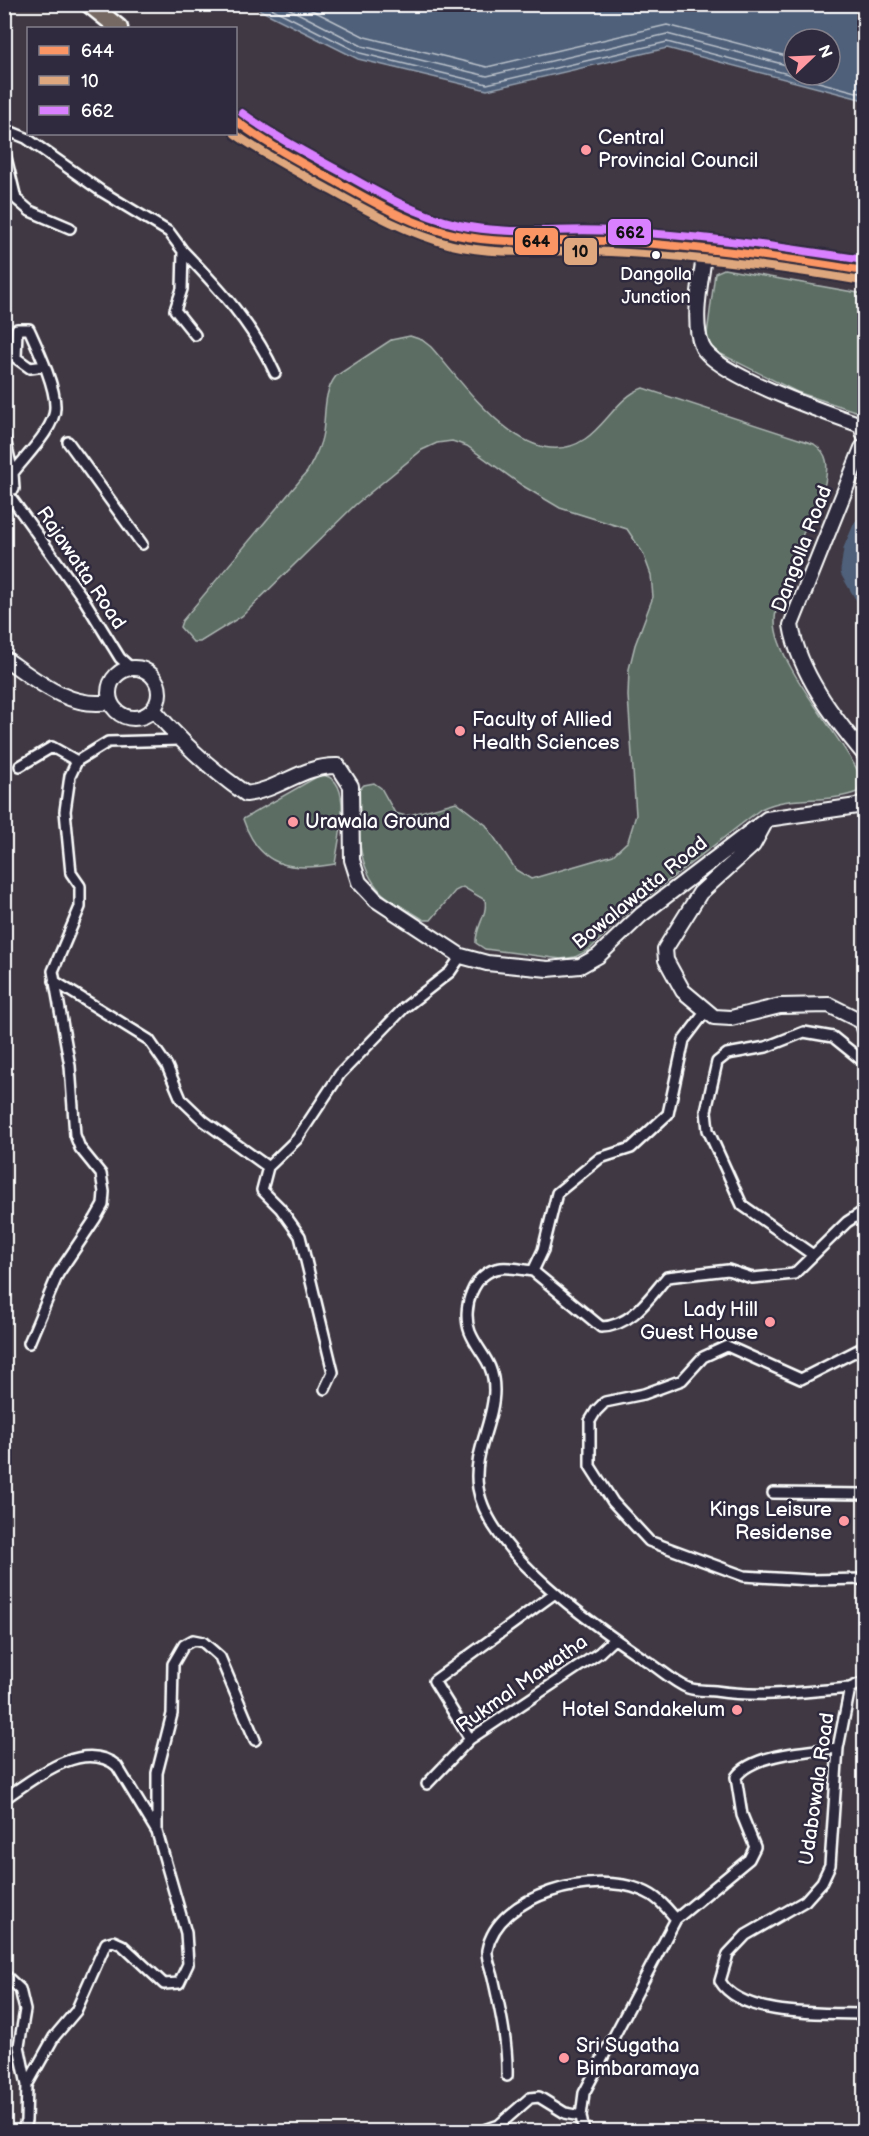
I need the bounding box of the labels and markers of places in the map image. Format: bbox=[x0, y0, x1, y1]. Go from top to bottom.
place label: Central Provincial Council bbox=[598, 126, 758, 173]
marker: Central Provincial Council bbox=[579, 143, 593, 157]
marker: Dangolla Junction bbox=[650, 249, 662, 261]
place label: Dangolla Junction bbox=[620, 264, 692, 308]
place label: Faculty of Allied Health Sciences bbox=[472, 708, 620, 755]
marker: Faculty of Allied Health Sciences bbox=[453, 724, 467, 738]
place label: Urawala Ground bbox=[305, 810, 450, 834]
marker: Urawala Ground bbox=[286, 815, 300, 829]
place label: Lady Hill Guest House bbox=[640, 1298, 758, 1345]
marker: Lady Hill Guest House bbox=[763, 1315, 777, 1329]
place label: Kings Leisure Residense bbox=[709, 1498, 832, 1545]
marker: Kings Leisure Residense bbox=[837, 1514, 851, 1528]
place label: Hotel Sandakelum bbox=[561, 1698, 725, 1722]
marker: Hotel Sandakelum bbox=[730, 1703, 744, 1717]
place label: Sri Sugatha Bimbaramaya bbox=[576, 2034, 700, 2081]
marker: Sri Sugatha Bimbaramaya bbox=[557, 2051, 571, 2065]

